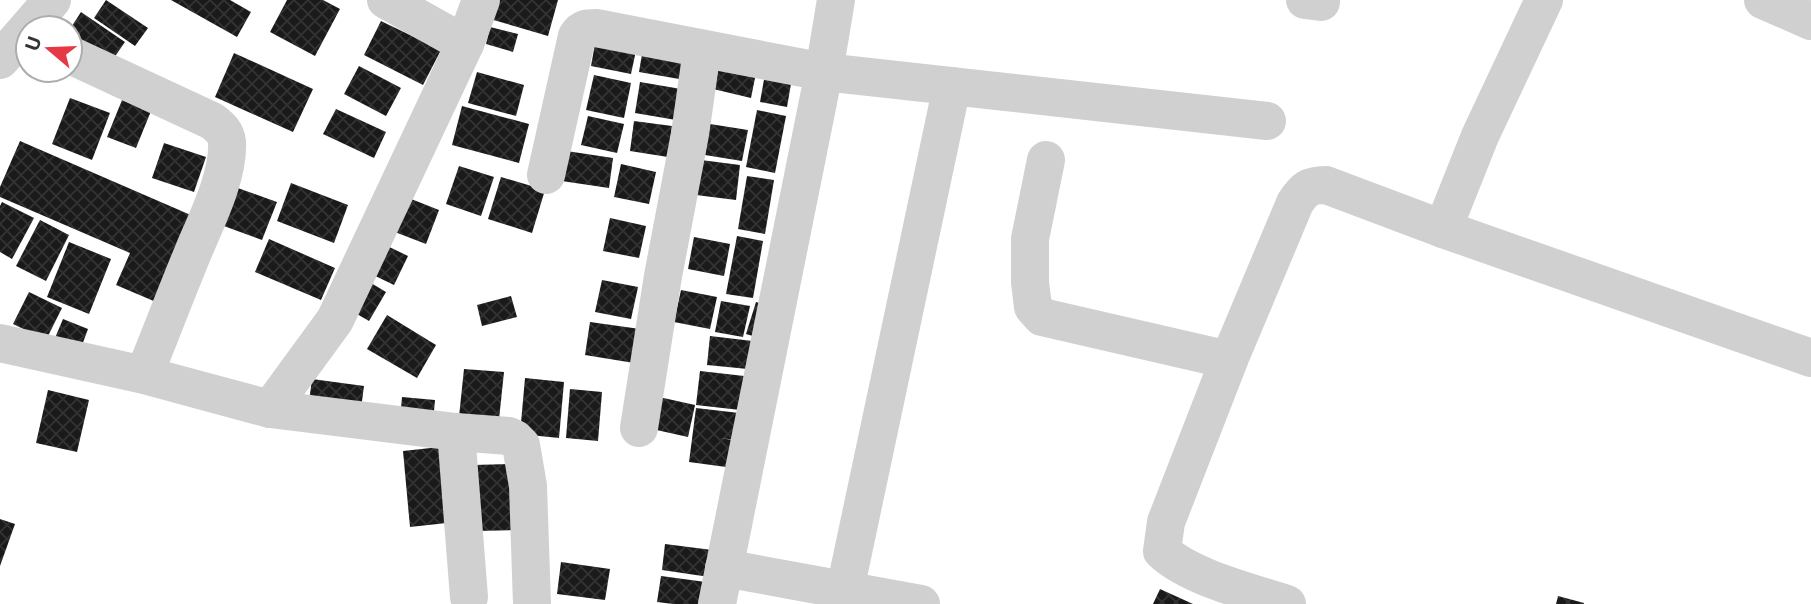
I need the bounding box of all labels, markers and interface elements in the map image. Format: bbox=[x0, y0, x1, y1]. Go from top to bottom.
north arrow bbox=[14, 14, 84, 84]
text: U bbox=[18, 32, 48, 54]

